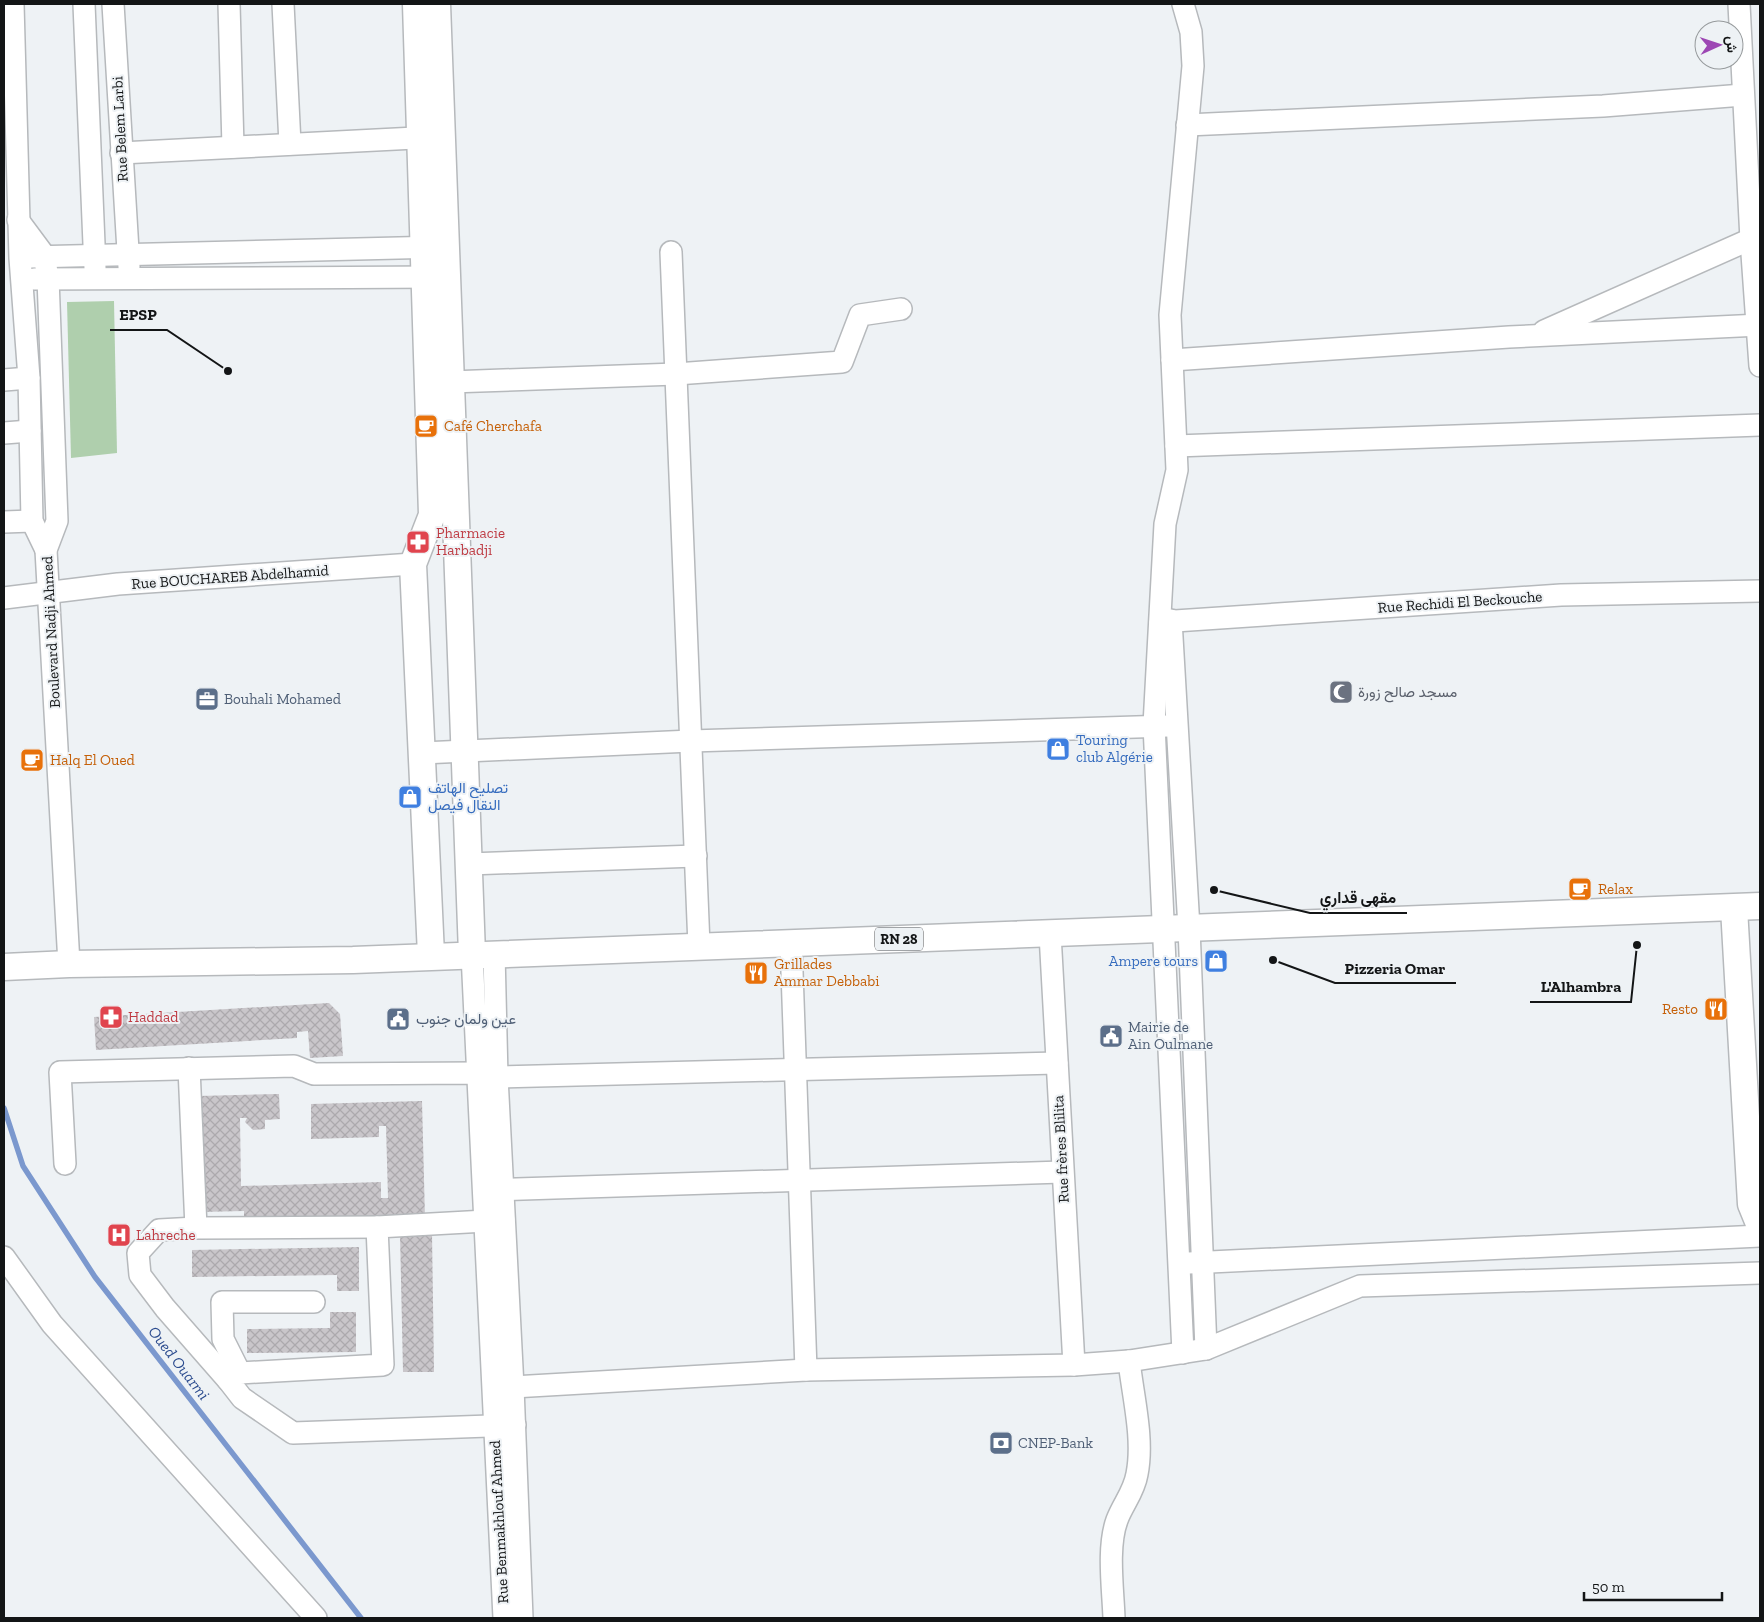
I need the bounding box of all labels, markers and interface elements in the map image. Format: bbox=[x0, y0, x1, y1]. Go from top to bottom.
north arrow bbox=[1694, 20, 1744, 70]
text: ش bbox=[1723, 35, 1740, 53]
street label: Rue Belem Larbi bbox=[108, 76, 132, 182]
callout: EPSP bbox=[110, 299, 167, 330]
text: EPSP bbox=[119, 305, 157, 324]
cafe icon: Café Cherchafa bbox=[413, 413, 439, 439]
place label: Café Cherchafa bbox=[444, 417, 542, 435]
place label: Pharmacie Harbadji bbox=[436, 524, 505, 559]
pharmacy icon: Pharmacie Harbadji bbox=[405, 529, 431, 555]
street label: Boulevard Nadji Ahmed bbox=[38, 555, 64, 708]
street label: Rue BOUCHAREB Abdelhamid bbox=[131, 561, 330, 593]
street label: Rue Rechidi El Beckouche bbox=[1377, 587, 1543, 617]
mosque icon: مسجد صالح زورة bbox=[1328, 679, 1354, 705]
place label: مسجد صالح زورة bbox=[1358, 683, 1457, 703]
office icon: Bouhali Mohamed bbox=[194, 686, 220, 712]
place label: Bouhali Mohamed bbox=[224, 690, 342, 708]
place label: Touring club Algérie bbox=[1076, 731, 1153, 766]
shop icon: Touring club Algérie bbox=[1045, 736, 1071, 762]
cafe icon: Halq El Oued bbox=[19, 747, 45, 773]
place label: Halq El Oued bbox=[50, 751, 135, 769]
place label: تصليح الهاتف النقال فيصل bbox=[428, 779, 508, 814]
shop icon: تصليح الهاتف النقال فيصل bbox=[397, 784, 423, 810]
cafe icon: Relax bbox=[1567, 876, 1593, 902]
place label: Relax bbox=[1598, 880, 1633, 898]
callout: مقهى قداري bbox=[1310, 882, 1407, 913]
text: مقهى قداري bbox=[1320, 888, 1397, 911]
road number: RN 28 bbox=[875, 928, 923, 951]
shop icon: Ampere tours bbox=[1203, 948, 1229, 974]
place label: Ampere tours bbox=[1109, 952, 1198, 970]
callout: Pizzeria Omar bbox=[1335, 952, 1456, 983]
place label: Grillades Ammar Debbabi bbox=[774, 955, 879, 990]
text: Pizzeria Omar bbox=[1345, 959, 1445, 978]
restaurant icon: Grillades Ammar Debbabi bbox=[743, 960, 769, 986]
callout: L'Alhambra bbox=[1530, 971, 1631, 1002]
text: L'Alhambra bbox=[1541, 977, 1621, 996]
restaurant icon: Resto bbox=[1703, 996, 1729, 1022]
place label: Resto bbox=[1662, 1000, 1698, 1018]
pharmacy icon: Haddad bbox=[98, 1004, 124, 1030]
public building icon: عين ولمان جنوب bbox=[385, 1006, 411, 1032]
place label: Haddad bbox=[128, 1008, 179, 1026]
place label: عين ولمان جنوب bbox=[416, 1010, 516, 1029]
place label: Mairie de Ain Oulmane bbox=[1128, 1018, 1213, 1053]
public building icon: Mairie de Ain Oulmane bbox=[1098, 1023, 1124, 1049]
street label: Rue frères Blilita bbox=[1049, 1095, 1073, 1203]
hospital icon: Lahreche bbox=[106, 1222, 132, 1248]
place label: Lahreche bbox=[136, 1226, 196, 1244]
water label: Oued Ouarmi bbox=[144, 1322, 214, 1404]
bank icon: CNEP-Bank bbox=[988, 1430, 1014, 1456]
place label: CNEP-Bank bbox=[1018, 1434, 1093, 1452]
street label: Rue Benmakhlouf Ahmed bbox=[486, 1439, 512, 1604]
scale bar bbox=[1584, 1570, 1722, 1602]
text: 50 m bbox=[1592, 1578, 1625, 1596]

